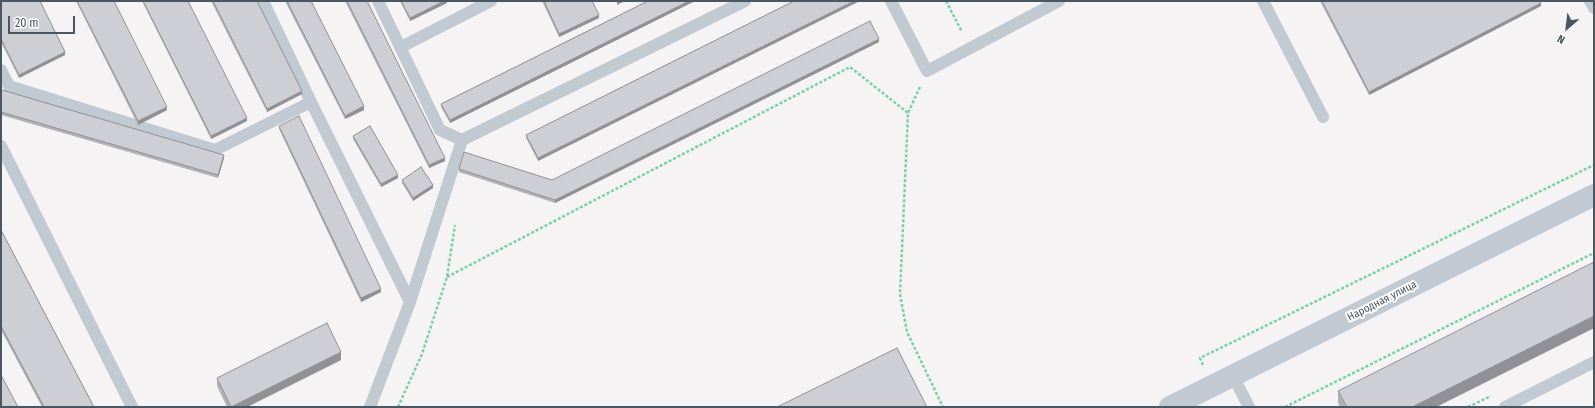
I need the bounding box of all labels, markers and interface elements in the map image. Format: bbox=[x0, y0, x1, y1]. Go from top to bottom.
scale bar bbox=[10, 8, 77, 34]
north arrow bbox=[1547, 8, 1587, 48]
text: 20 m bbox=[15, 16, 39, 30]
text: N bbox=[1555, 32, 1567, 46]
street label: Народная улица bbox=[1345, 278, 1419, 324]

